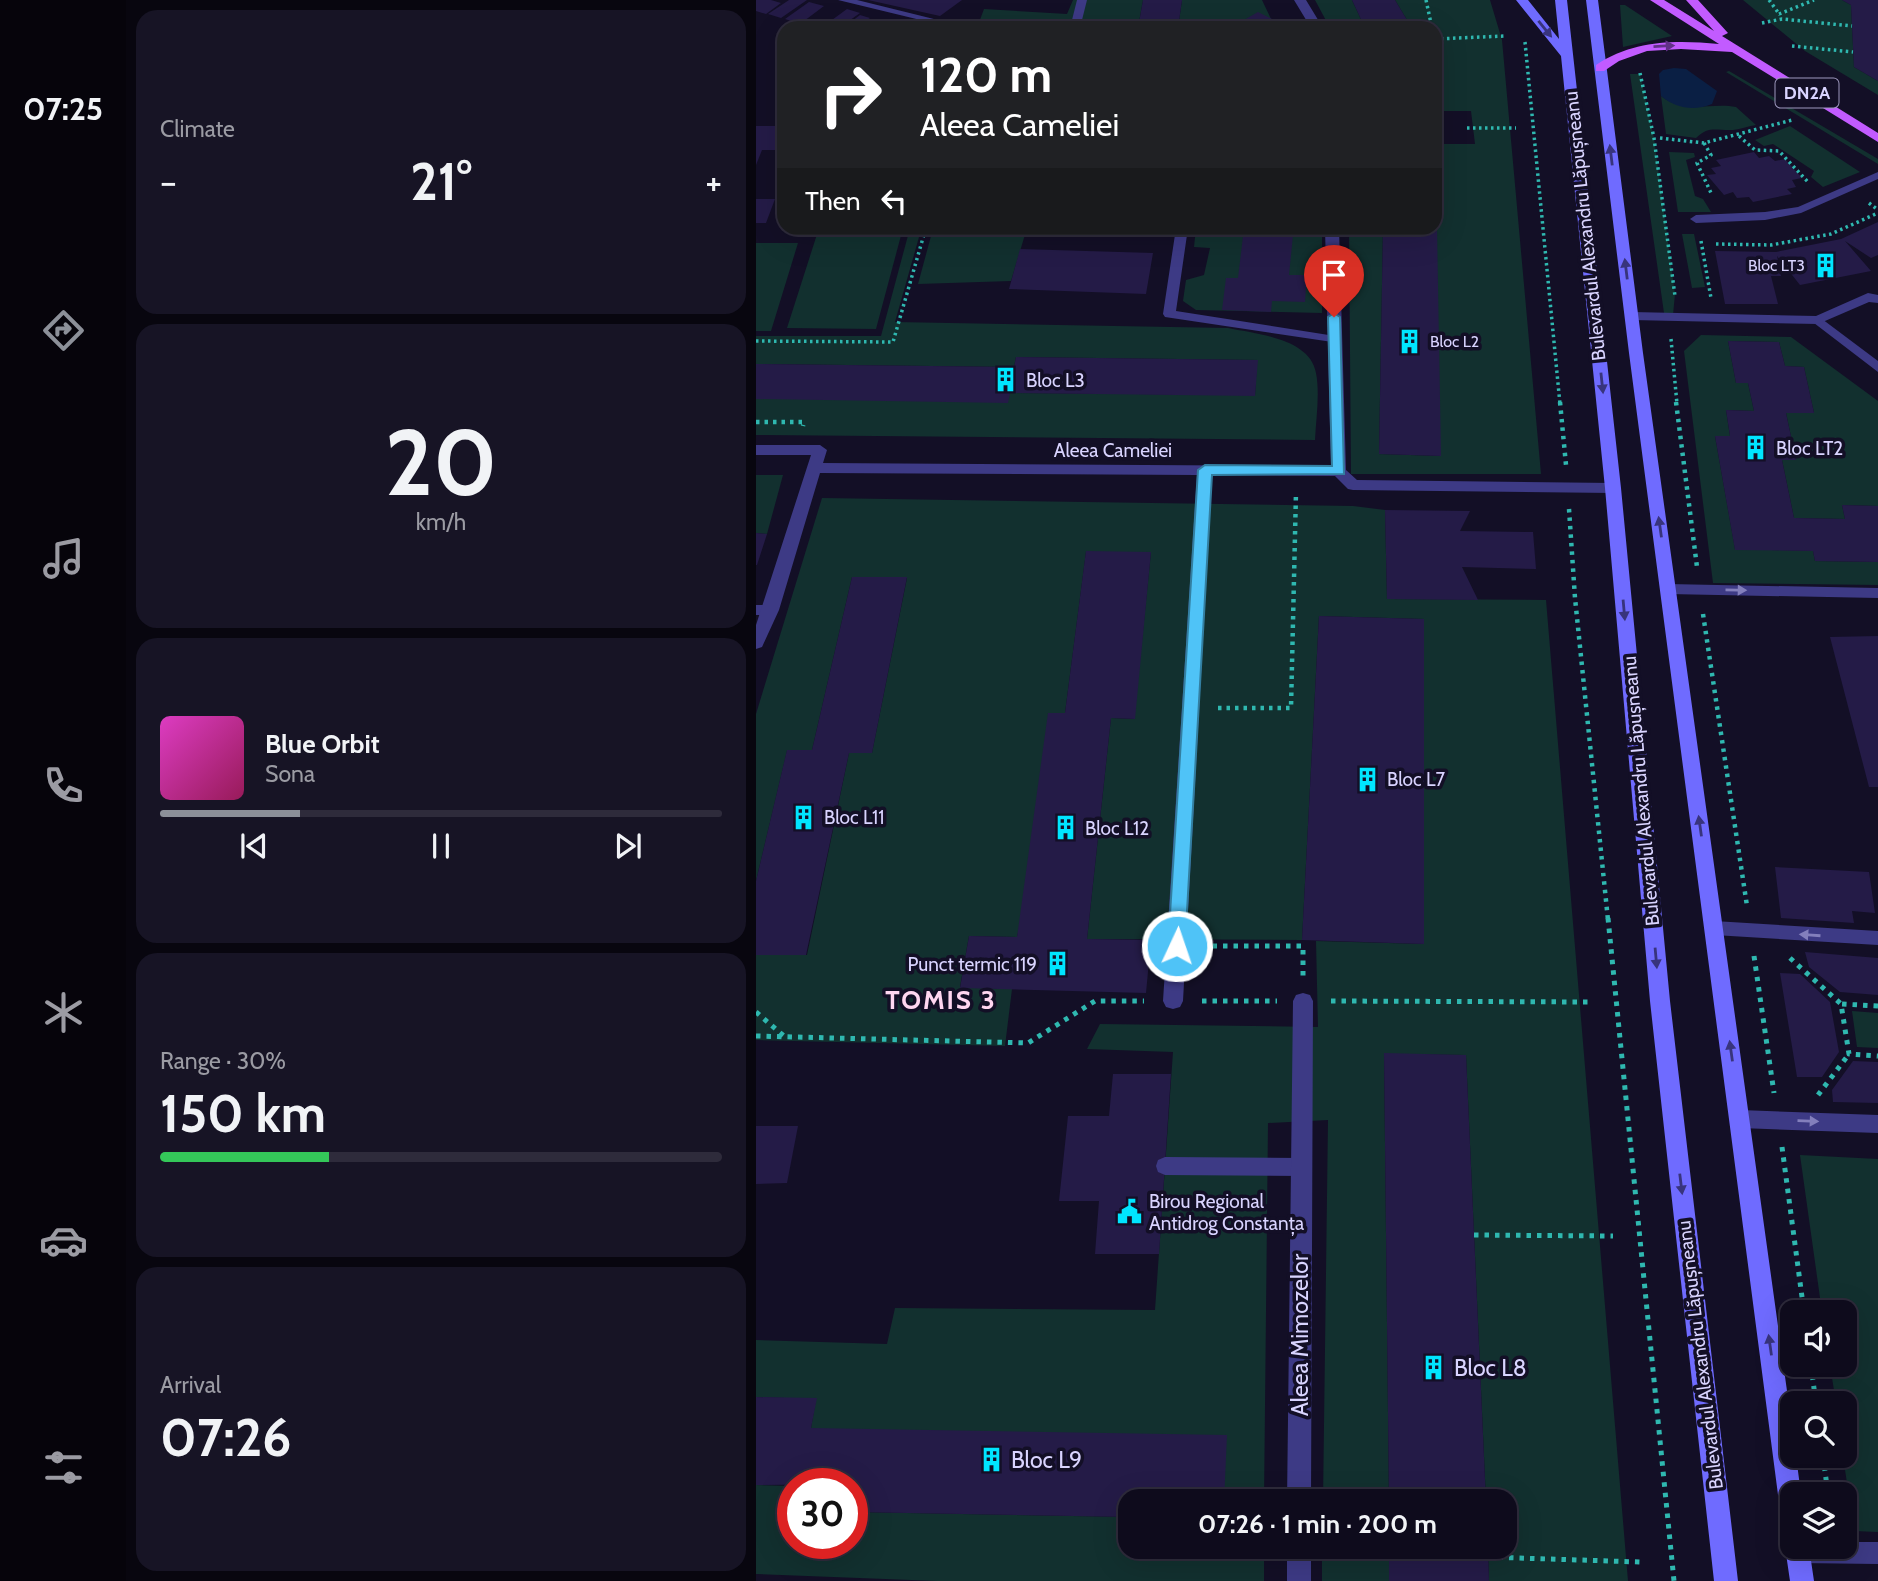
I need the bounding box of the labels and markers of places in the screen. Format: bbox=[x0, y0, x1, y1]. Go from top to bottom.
pin bbox=[1304, 245, 1364, 317]
building icon: Bloc LT3 bbox=[1811, 251, 1839, 279]
place label: Bloc LT3 bbox=[1748, 256, 1805, 275]
building icon: Bloc L2 bbox=[1396, 327, 1424, 355]
place label: Bloc L2 bbox=[1430, 332, 1479, 351]
building icon: Bloc L3 bbox=[992, 366, 1020, 394]
place label: Bloc L3 bbox=[1026, 369, 1085, 392]
building icon: Bloc LT2 bbox=[1742, 434, 1770, 462]
place label: Bloc LT2 bbox=[1776, 437, 1843, 460]
building icon: Bloc L7 bbox=[1353, 765, 1381, 793]
place label: Bloc L7 bbox=[1387, 768, 1445, 791]
building icon: Bloc L11 bbox=[790, 803, 818, 831]
place label: Bloc L11 bbox=[824, 806, 885, 829]
building icon: Bloc L12 bbox=[1051, 814, 1079, 842]
place label: Bloc L12 bbox=[1085, 817, 1149, 840]
building icon: Punct termic 119 bbox=[1043, 950, 1071, 978]
place label: Punct termic 119 bbox=[908, 953, 1037, 976]
place label: Birou Regional Antidrog Constanța bbox=[1149, 1190, 1304, 1236]
public building icon: Birou Regional Antidrog Constanța bbox=[1115, 1198, 1143, 1226]
building icon: Bloc L8 bbox=[1420, 1354, 1448, 1382]
place label: Bloc L8 bbox=[1454, 1354, 1527, 1382]
building icon: Bloc L9 bbox=[977, 1446, 1005, 1474]
place label: Bloc L9 bbox=[1011, 1446, 1082, 1474]

